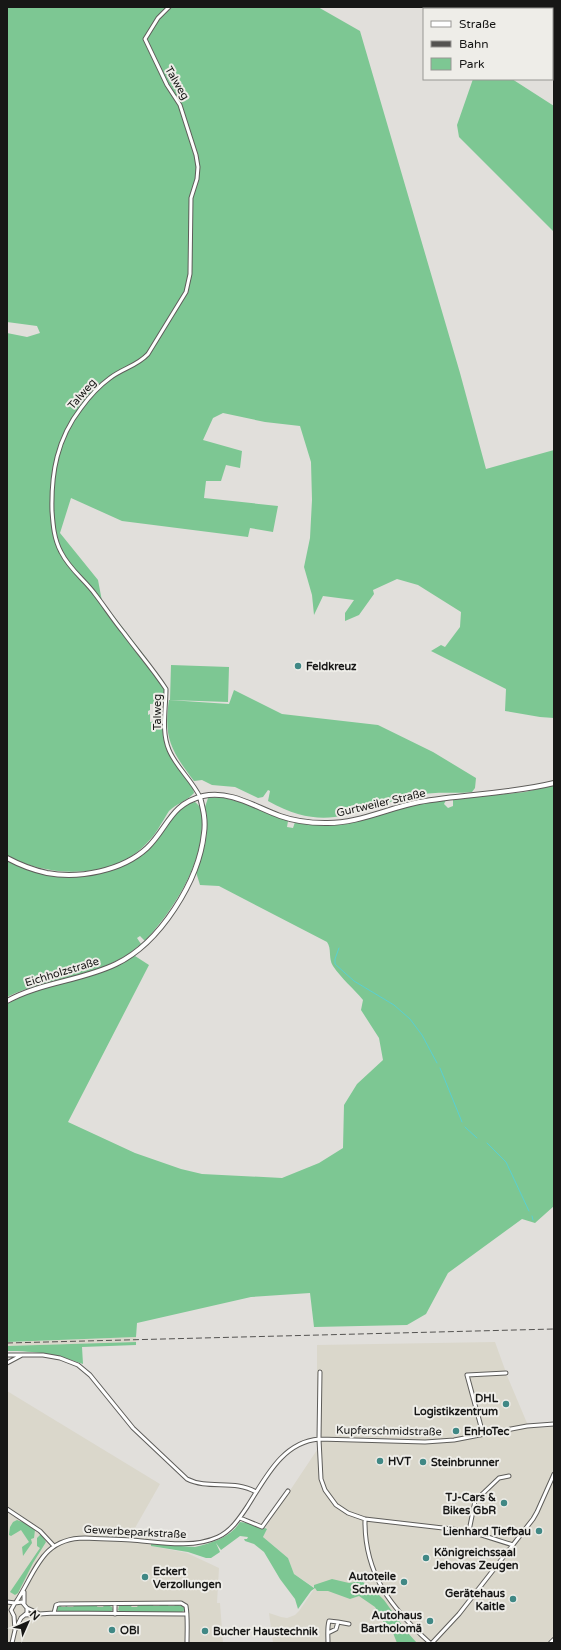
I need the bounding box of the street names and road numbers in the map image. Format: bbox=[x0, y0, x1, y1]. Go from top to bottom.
street label: Talweg bbox=[162, 64, 192, 102]
street label: Talweg bbox=[65, 376, 99, 412]
street label: Talweg bbox=[151, 694, 164, 730]
street label: Gurtweiler Straße bbox=[335, 786, 427, 820]
street label: Eichholzstraße bbox=[23, 955, 101, 989]
street label: Kupferschmidstraße bbox=[336, 1424, 442, 1438]
street label: Gewerbeparkstraße bbox=[83, 1523, 187, 1541]

